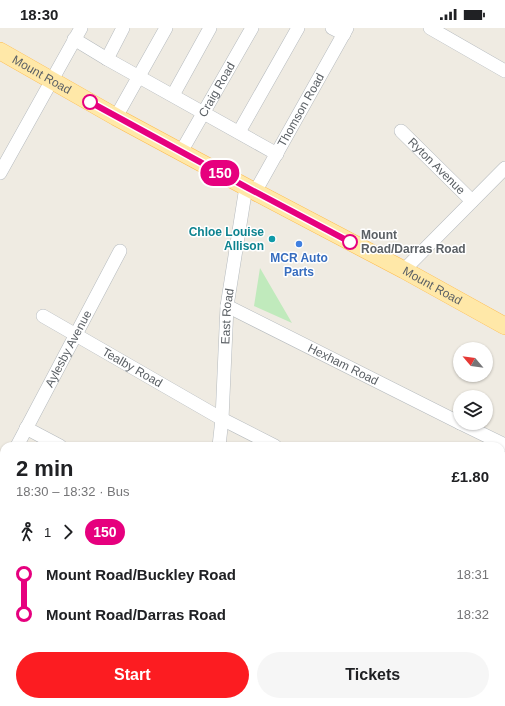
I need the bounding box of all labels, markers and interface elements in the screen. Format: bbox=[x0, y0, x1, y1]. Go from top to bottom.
text: 18:30 bbox=[20, 6, 58, 23]
street label: Mount Road bbox=[10, 52, 74, 97]
street label: Craig Road bbox=[196, 60, 238, 119]
street label: Thomson Road bbox=[275, 71, 327, 149]
unlabelled marker bbox=[82, 94, 98, 110]
street label: Ryton Avenue bbox=[405, 135, 468, 197]
line badge: 150 bbox=[197, 160, 243, 186]
text: 150 bbox=[208, 165, 232, 181]
place label: Chloe Louise Allison bbox=[189, 225, 264, 253]
place label: Mount Road/Darras Road bbox=[361, 228, 466, 256]
marker: Chloe Louise Allison bbox=[267, 234, 277, 244]
marker: Mount Road/Darras Road bbox=[342, 234, 358, 250]
marker: MCR Auto Parts bbox=[294, 239, 304, 249]
place label: MCR Auto Parts bbox=[270, 251, 328, 279]
street label: Mount Road bbox=[400, 264, 464, 308]
street label: East Road bbox=[218, 287, 237, 345]
street label: Aylesby Avenue bbox=[42, 308, 95, 390]
street label: Hexham Road bbox=[306, 341, 381, 388]
north arrow bbox=[453, 342, 493, 382]
map controls bbox=[453, 342, 493, 430]
street label: Tealby Road bbox=[100, 345, 165, 390]
button: layers bbox=[453, 390, 493, 430]
text: 2 min bbox=[16, 456, 73, 481]
text: £1.80 bbox=[451, 468, 489, 485]
text: 18:30 – 18:32 · Bus bbox=[16, 484, 129, 499]
icon: walk bbox=[16, 521, 38, 543]
icon: forward bbox=[57, 521, 79, 543]
text: 150 bbox=[93, 524, 117, 540]
text: 1 bbox=[44, 525, 51, 540]
text: Mount Road/Buckley Road bbox=[46, 566, 236, 583]
text: 18:31 bbox=[456, 567, 489, 582]
text: Mount Road/Darras Road bbox=[46, 606, 226, 623]
text: 18:32 bbox=[456, 607, 489, 622]
button: Start bbox=[16, 652, 249, 698]
button: Tickets bbox=[257, 652, 489, 698]

